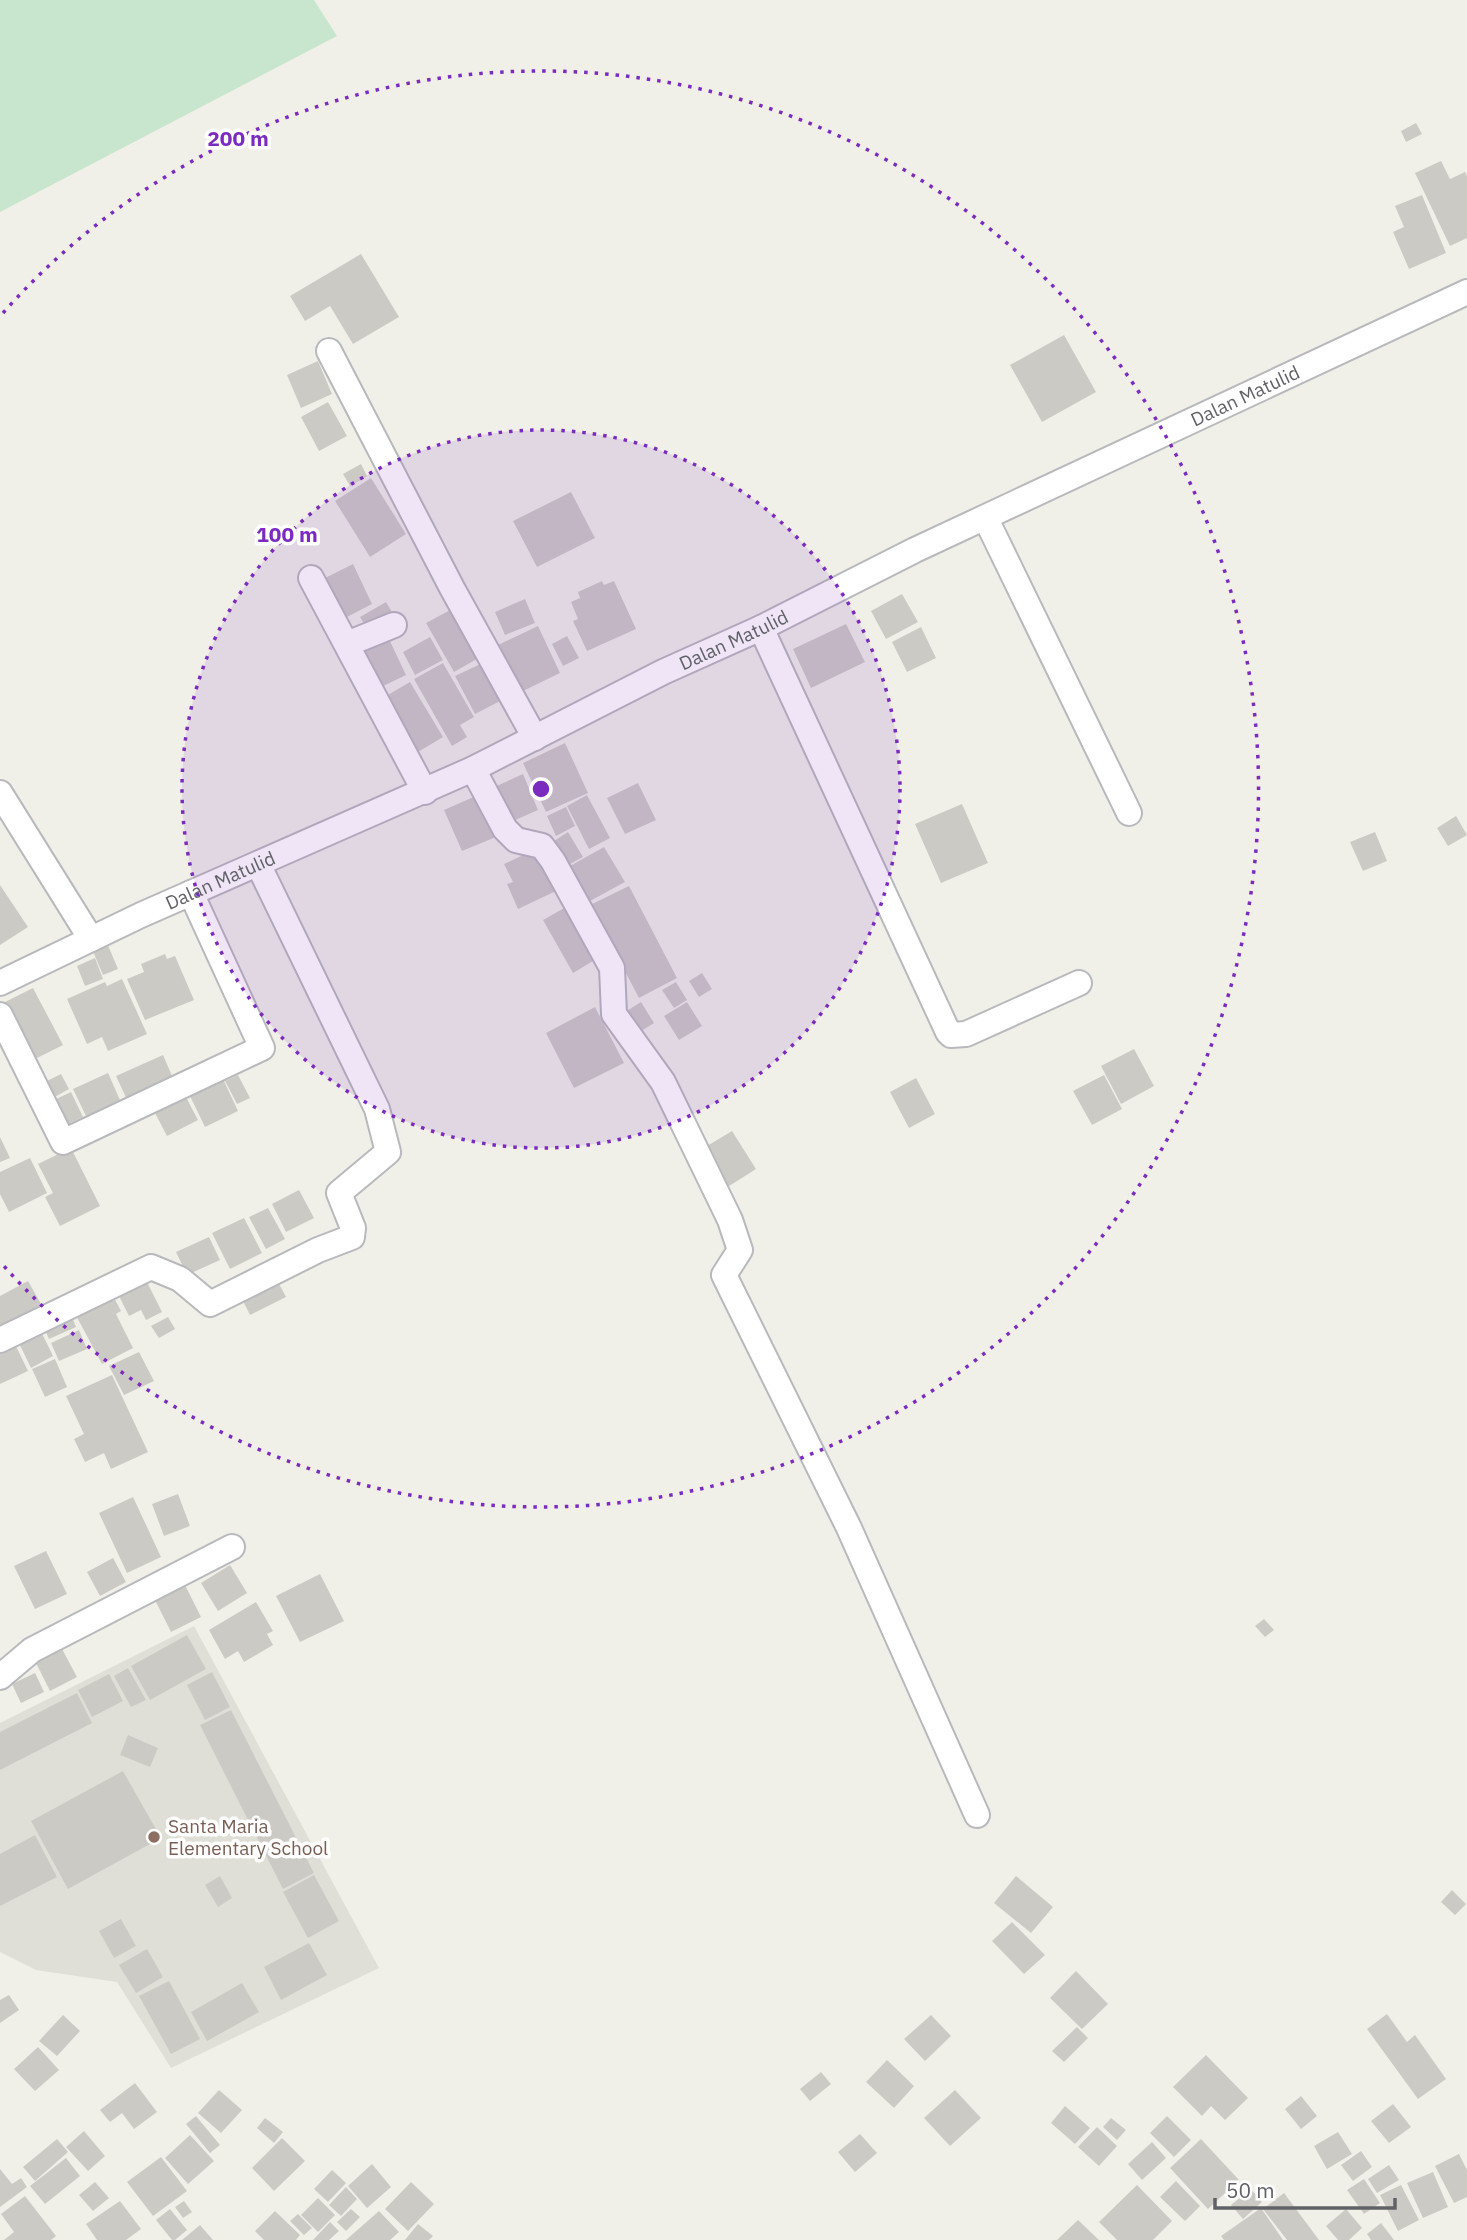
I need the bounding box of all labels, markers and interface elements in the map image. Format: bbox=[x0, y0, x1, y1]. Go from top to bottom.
text: 200 m bbox=[207, 124, 269, 152]
street label: Dalan Matulid bbox=[1187, 360, 1303, 431]
text: 100 m bbox=[256, 520, 318, 548]
street label: Dalan Matulid bbox=[675, 604, 792, 675]
centre of rings bbox=[529, 777, 553, 801]
street label: Dalan Matulid bbox=[162, 846, 279, 915]
place label: Santa Maria Elementary School bbox=[168, 1814, 328, 1860]
marker: Santa Maria Elementary School bbox=[146, 1829, 162, 1845]
scale bar bbox=[1215, 2166, 1395, 2210]
text: 50 m bbox=[1226, 2176, 1275, 2204]

